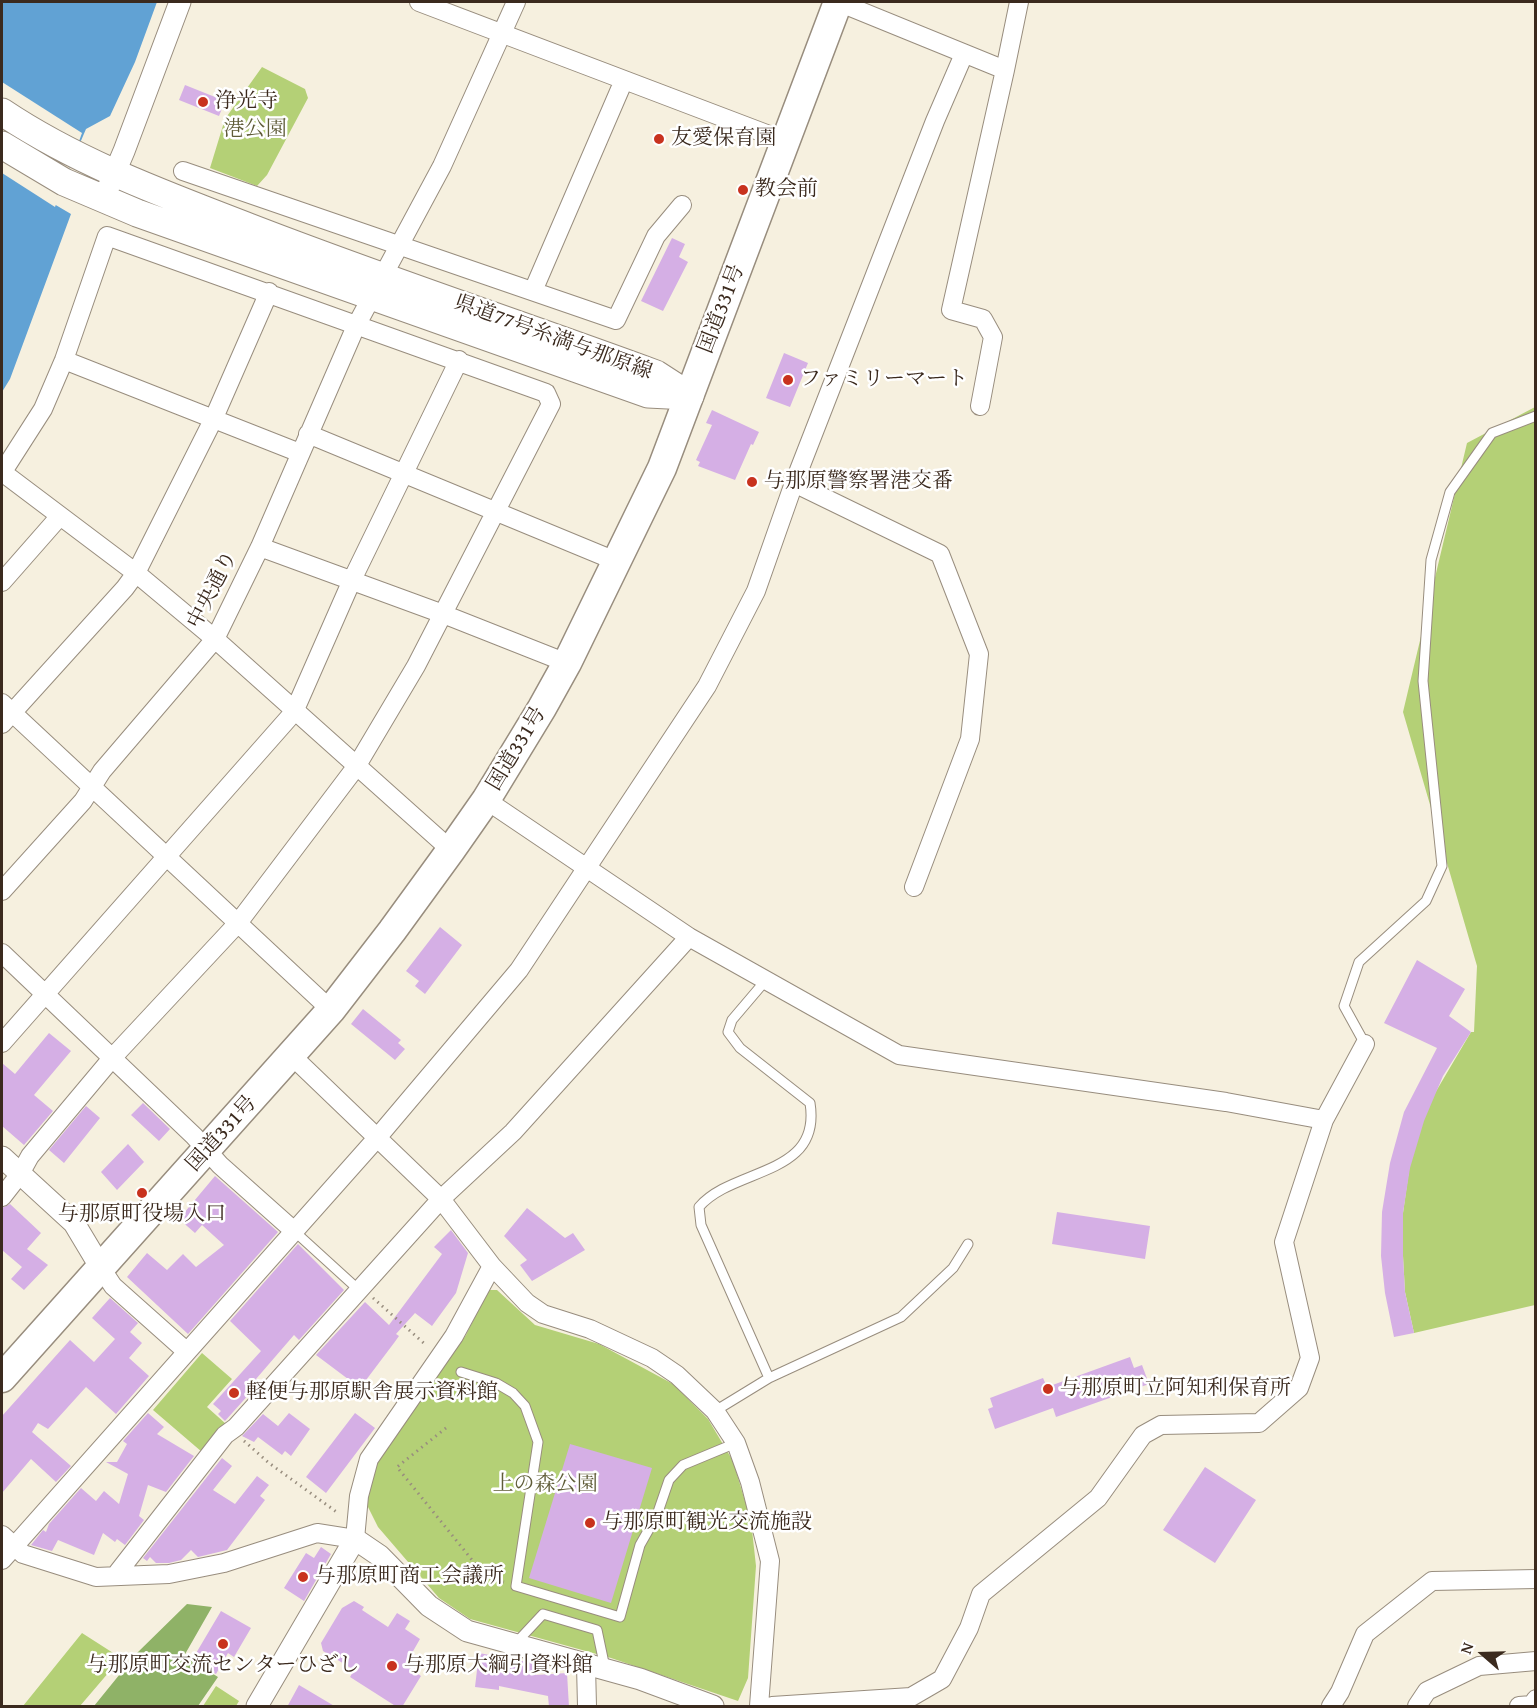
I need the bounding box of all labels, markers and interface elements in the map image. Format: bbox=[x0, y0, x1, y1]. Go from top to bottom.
place label: 浄光寺 bbox=[215, 89, 278, 115]
marker: 浄光寺 bbox=[196, 95, 210, 109]
park label: 港公園 bbox=[224, 117, 286, 143]
place label: 友愛保育園 bbox=[671, 126, 776, 152]
marker: 友愛保育園 bbox=[652, 132, 666, 146]
place label: 教会前 bbox=[755, 177, 818, 203]
marker: 教会前 bbox=[736, 183, 750, 197]
street label: 国道331号 bbox=[694, 261, 750, 357]
street label: 県道77号糸満与那原線 bbox=[450, 290, 656, 386]
place label: ファミリーマート bbox=[800, 367, 968, 393]
marker: ファミリーマート bbox=[781, 373, 795, 387]
place label: 与那原警察署港交番 bbox=[764, 469, 953, 495]
marker: 与那原警察署港交番 bbox=[745, 475, 759, 489]
street label: 中央通り bbox=[183, 547, 243, 633]
street label: 国道331号 bbox=[482, 703, 552, 795]
street label: 国道331号 bbox=[181, 1091, 263, 1177]
marker: 与那原町役場入口 bbox=[135, 1186, 149, 1200]
place label: 与那原町役場入口 bbox=[58, 1202, 226, 1228]
place label: 与那原町立阿知利保育所 bbox=[1060, 1376, 1291, 1402]
place label: 軽便与那原駅舎展示資料館 bbox=[246, 1380, 498, 1406]
marker: 与那原町立阿知利保育所 bbox=[1041, 1382, 1055, 1396]
marker: 軽便与那原駅舎展示資料館 bbox=[227, 1386, 241, 1400]
park label: 上の森公園 bbox=[493, 1472, 597, 1498]
place label: 与那原町観光交流施設 bbox=[602, 1510, 812, 1536]
marker: 与那原町観光交流施設 bbox=[583, 1516, 597, 1530]
place label: 与那原町商工会議所 bbox=[315, 1564, 504, 1590]
marker: 与那原町商工会議所 bbox=[296, 1570, 310, 1584]
north arrow bbox=[1453, 1624, 1513, 1684]
marker: 与那原町交流センターひざし bbox=[216, 1637, 230, 1651]
text: N bbox=[1453, 1639, 1479, 1657]
place label: 与那原町交流センターひざし bbox=[87, 1653, 359, 1679]
place label: 与那原大綱引資料館 bbox=[404, 1653, 593, 1679]
marker: 与那原大綱引資料館 bbox=[385, 1659, 399, 1673]

